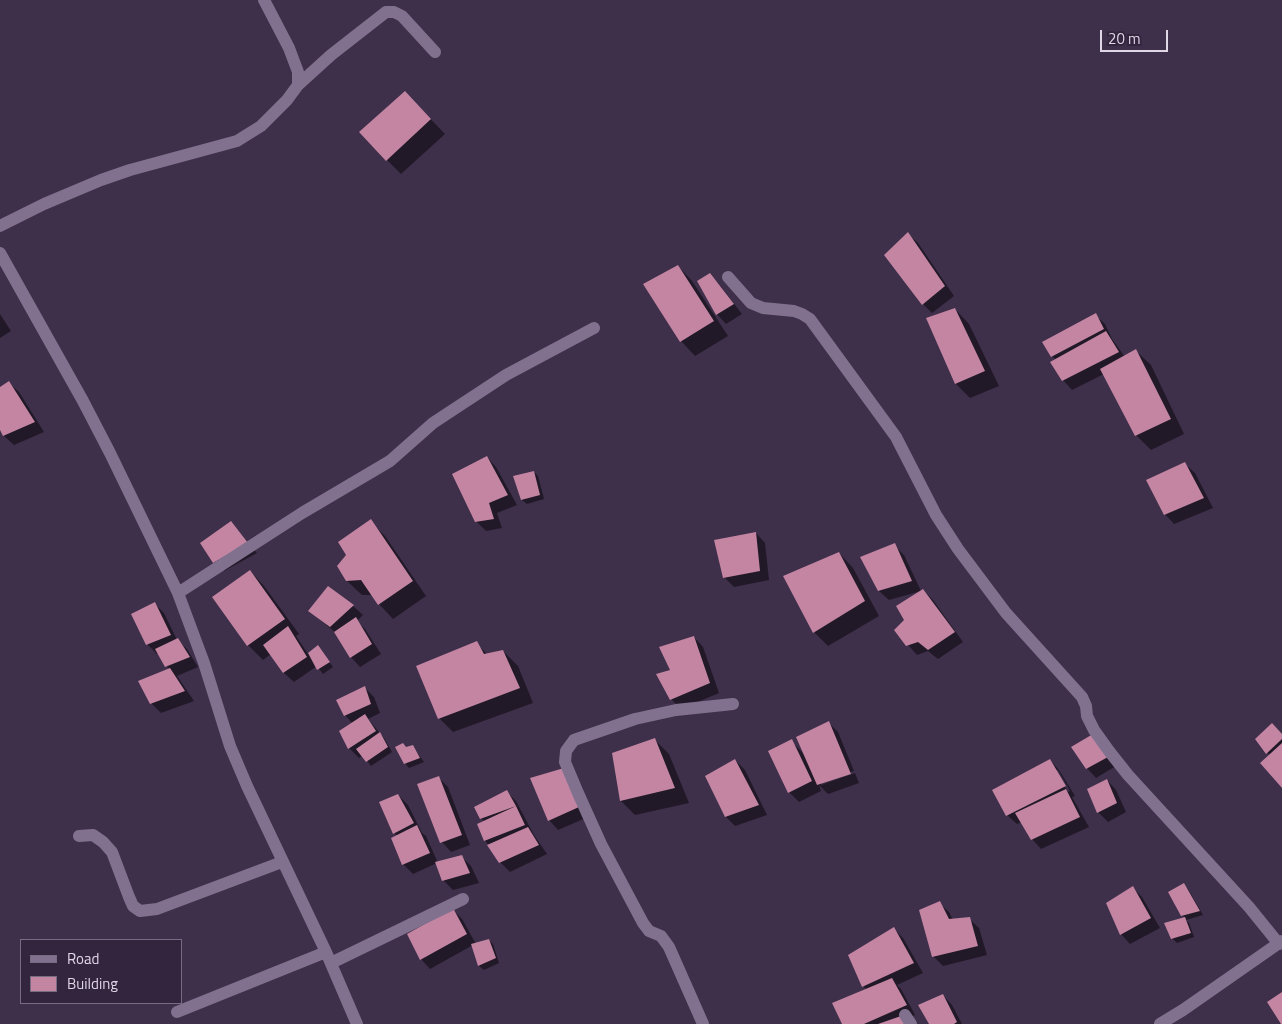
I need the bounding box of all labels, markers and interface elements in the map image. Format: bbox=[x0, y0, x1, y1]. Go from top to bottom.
scale bar bbox=[1102, 20, 1170, 52]
text: 20 m bbox=[1108, 27, 1141, 50]
legend bbox=[20, 939, 182, 1004]
text: Road bbox=[67, 947, 99, 970]
text: Building bbox=[67, 972, 118, 995]

